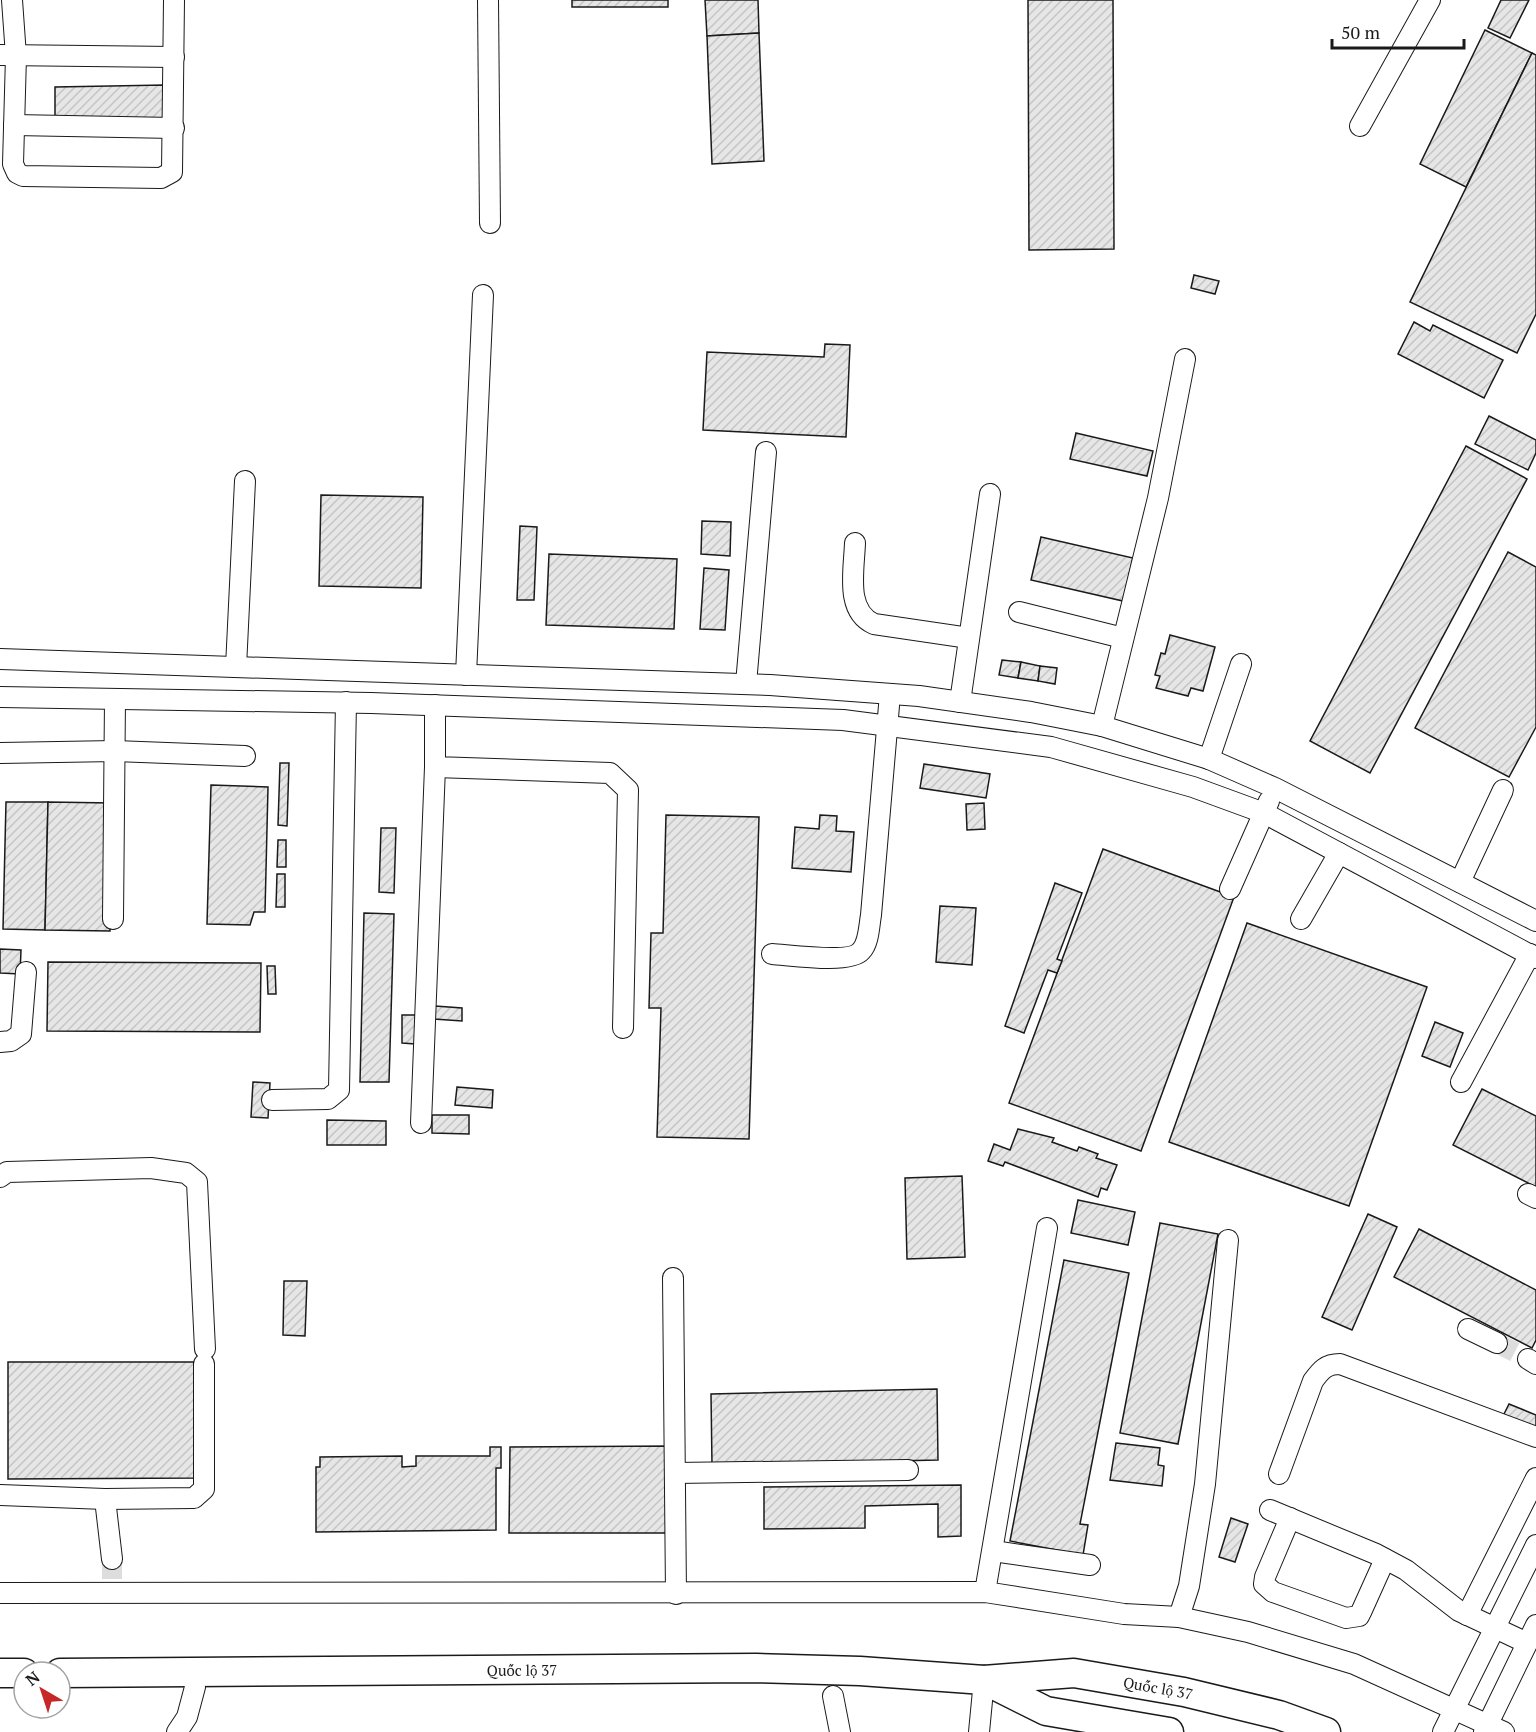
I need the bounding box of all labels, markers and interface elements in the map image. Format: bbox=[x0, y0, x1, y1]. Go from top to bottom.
scale bar bbox=[1332, 12, 1464, 50]
text: 50 m bbox=[1341, 20, 1381, 44]
street label: Quốc lộ 37 bbox=[487, 1659, 557, 1680]
north arrow bbox=[12, 1660, 72, 1720]
text: N bbox=[21, 1666, 44, 1691]
street label: Quốc lộ 37 bbox=[1122, 1672, 1195, 1704]

